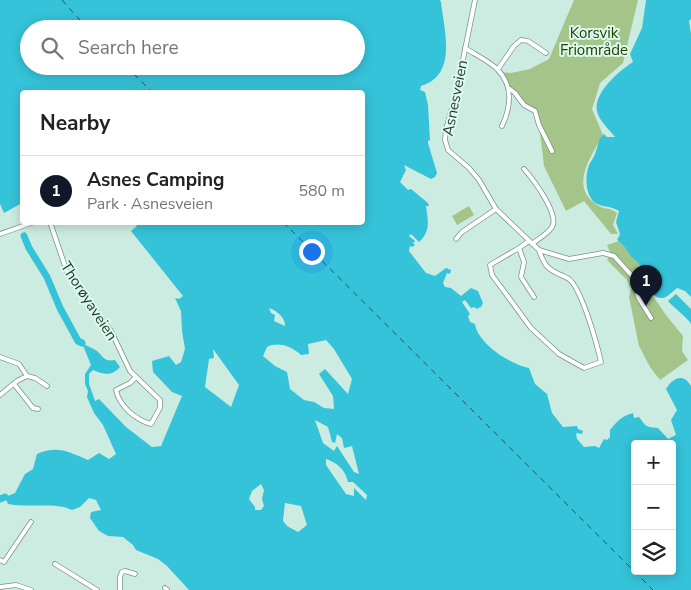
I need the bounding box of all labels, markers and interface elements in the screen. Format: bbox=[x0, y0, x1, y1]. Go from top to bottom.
search box bbox=[20, 20, 365, 75]
park label: Korsvik Friområde bbox=[560, 23, 628, 60]
icon: search bbox=[38, 34, 66, 62]
text: Search here bbox=[78, 35, 179, 61]
street label: Asnesveien bbox=[438, 58, 472, 138]
text: Nearby bbox=[40, 109, 110, 137]
text: Asnes Camping bbox=[87, 167, 225, 193]
text: 1 bbox=[51, 180, 61, 202]
text: 580 m bbox=[298, 180, 345, 202]
text: Park · Asnesveien bbox=[87, 193, 213, 215]
your location bbox=[299, 239, 325, 265]
street label: Thorøyaveien bbox=[56, 258, 122, 344]
pin: 1 bbox=[630, 265, 662, 306]
map controls bbox=[631, 440, 676, 575]
button: + bbox=[631, 440, 676, 485]
button: − bbox=[631, 485, 676, 530]
button: layers bbox=[631, 530, 676, 575]

